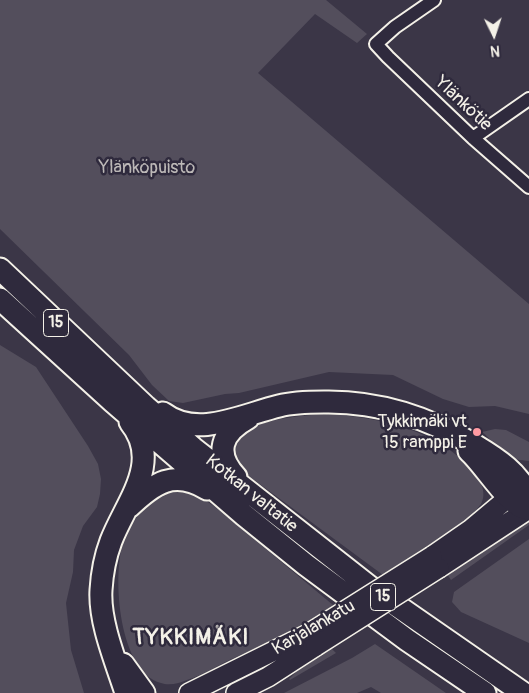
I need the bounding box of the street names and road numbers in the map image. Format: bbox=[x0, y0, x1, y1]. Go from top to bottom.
street label: Ylänkötie bbox=[430, 72, 496, 136]
road number: 15 bbox=[44, 309, 68, 336]
street label: Kotkan valtatie bbox=[201, 450, 301, 538]
road number: 15 bbox=[370, 584, 396, 610]
street label: Karjalankatu bbox=[269, 596, 359, 660]

